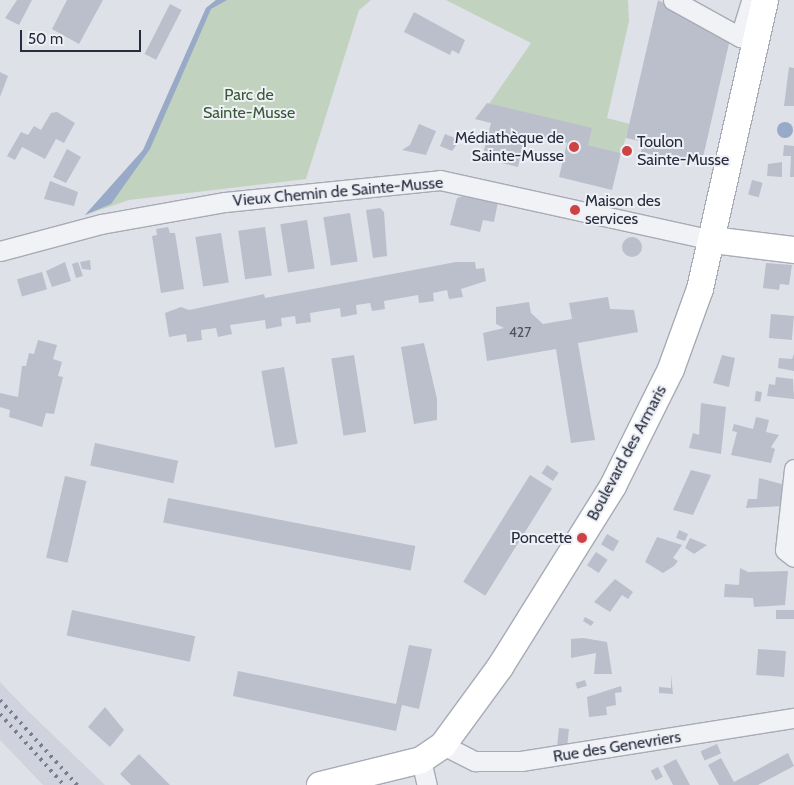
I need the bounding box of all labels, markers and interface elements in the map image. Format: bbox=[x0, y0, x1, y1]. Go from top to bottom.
scale bar bbox=[22, 20, 144, 52]
text: 50 m bbox=[28, 30, 63, 48]
park label: Parc de Sainte-Musse bbox=[203, 85, 295, 123]
place label: Médiathèque de Sainte-Musse bbox=[455, 128, 564, 166]
place label: Toulon Sainte-Musse bbox=[637, 132, 729, 170]
marker: Médiathèque de Sainte-Musse bbox=[568, 141, 580, 153]
marker: Toulon Sainte-Musse bbox=[621, 145, 633, 157]
street label: Vieux Chemin de Sainte-Musse bbox=[232, 173, 444, 211]
place label: Maison des services bbox=[585, 191, 661, 229]
marker: Maison des services bbox=[569, 204, 581, 216]
house number: 427 bbox=[509, 324, 531, 340]
street label: Boulevard des Armaris bbox=[583, 382, 671, 524]
place label: Poncette bbox=[511, 528, 572, 548]
marker: Poncette bbox=[576, 532, 588, 544]
street label: Rue des Genevriers bbox=[552, 727, 682, 767]

